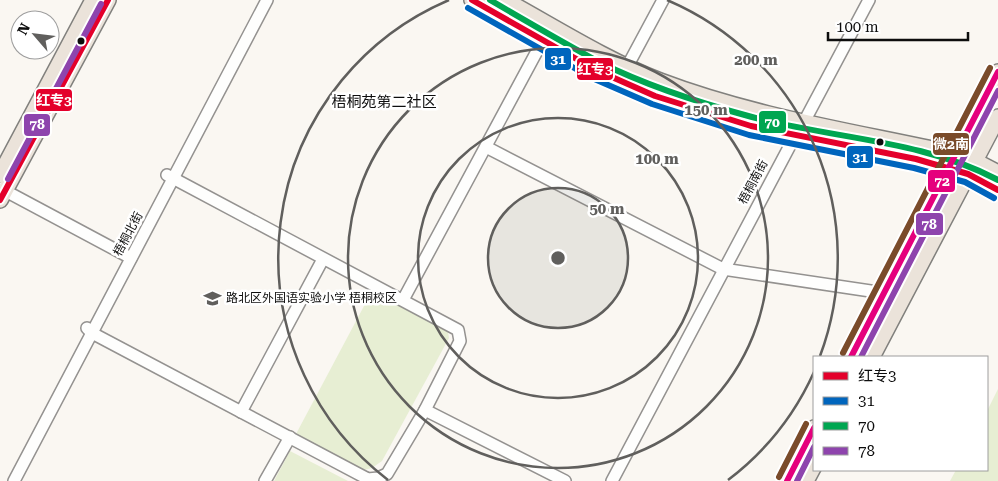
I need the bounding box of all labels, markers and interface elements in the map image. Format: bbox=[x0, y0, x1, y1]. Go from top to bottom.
north arrow bbox=[10, 10, 60, 60]
scale bar bbox=[828, 10, 968, 42]
text: 100 m bbox=[836, 18, 879, 36]
text: N bbox=[14, 20, 33, 37]
unlabelled marker bbox=[76, 36, 86, 46]
line badge: 31 bbox=[544, 47, 572, 71]
text: 31 bbox=[550, 51, 566, 67]
text: 200 m bbox=[734, 51, 778, 69]
line badge: 红专3 bbox=[576, 57, 614, 81]
text: 红专3 bbox=[577, 61, 613, 77]
line badge: 红专3 bbox=[35, 88, 73, 112]
text: 红专3 bbox=[36, 92, 72, 108]
district label: 梧桐苑第二社区 bbox=[331, 93, 437, 111]
text: 150 m bbox=[684, 101, 728, 119]
line badge: 70 bbox=[758, 110, 787, 134]
line badge: 78 bbox=[23, 113, 51, 137]
text: 70 bbox=[764, 114, 780, 130]
text: 78 bbox=[29, 116, 45, 132]
line badge: 微2南 bbox=[932, 132, 970, 156]
text: 微2南 bbox=[933, 136, 969, 152]
unlabelled marker bbox=[875, 137, 885, 147]
line badge: 31 bbox=[846, 145, 874, 169]
text: 31 bbox=[852, 149, 868, 165]
text: 100 m bbox=[635, 150, 679, 168]
street label: 梧桐南街 bbox=[736, 158, 770, 206]
line badge: 72 bbox=[927, 169, 956, 193]
text: 72 bbox=[934, 173, 950, 189]
text: 50 m bbox=[589, 200, 625, 218]
street label: 梧桐北街 bbox=[111, 210, 145, 258]
line badge: 78 bbox=[915, 212, 944, 236]
text: 78 bbox=[921, 216, 937, 232]
centre of rings bbox=[549, 249, 567, 267]
school or university icon: 路北区外国语实验小学 梧桐校区 bbox=[202, 288, 222, 308]
place label: 路北区外国语实验小学 梧桐校区 bbox=[226, 291, 397, 305]
legend bbox=[813, 356, 988, 471]
text: 红专3 bbox=[858, 367, 896, 385]
text: 31 bbox=[858, 392, 875, 410]
text: 70 bbox=[858, 417, 875, 435]
text: 78 bbox=[858, 442, 875, 460]

